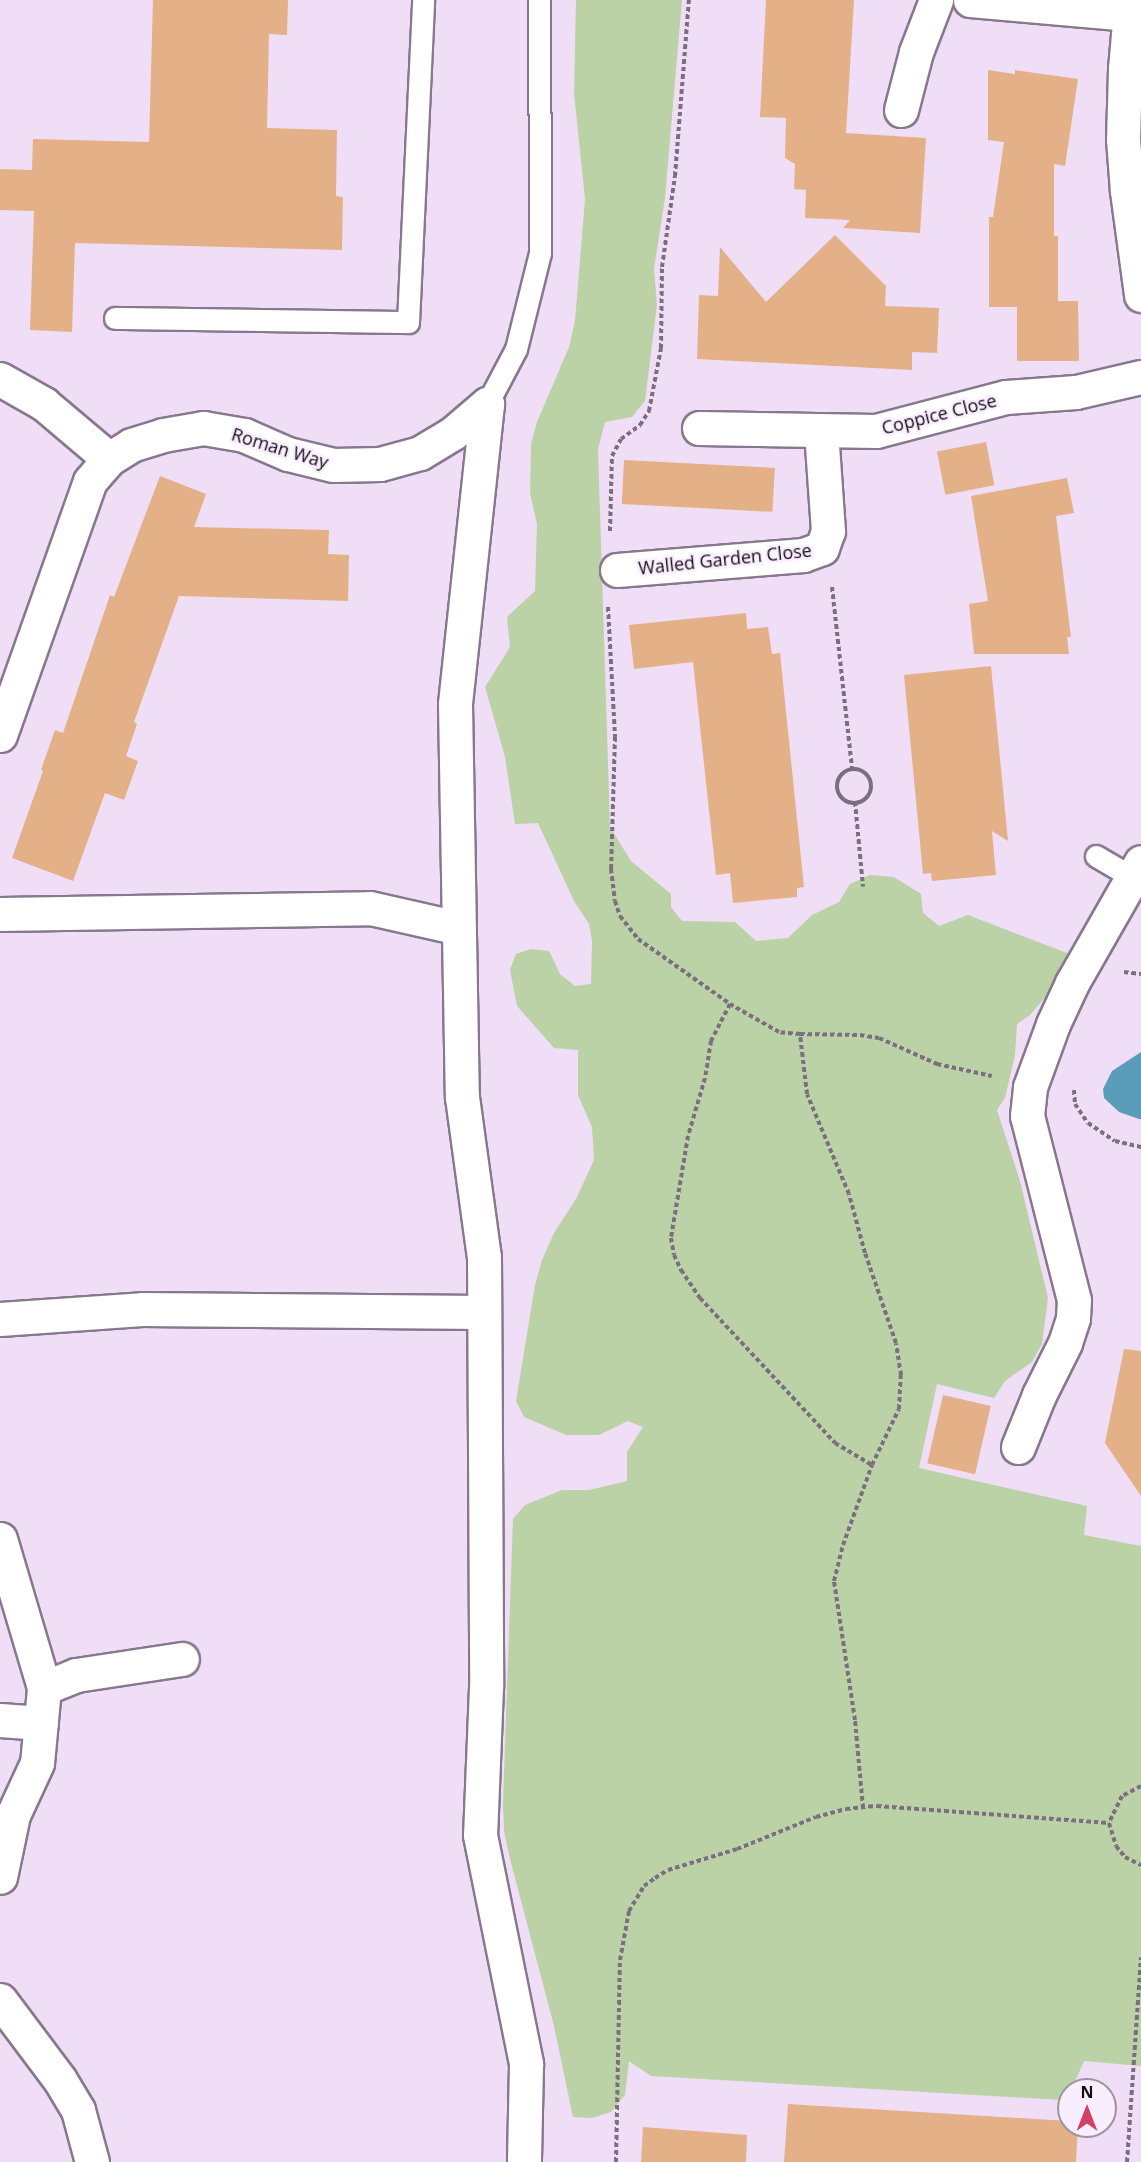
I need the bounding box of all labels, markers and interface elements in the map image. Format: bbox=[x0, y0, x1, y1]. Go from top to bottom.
street label: Coppice Close bbox=[879, 389, 999, 439]
street label: Roman Way bbox=[229, 423, 331, 473]
street label: Walled Garden Close bbox=[637, 539, 813, 579]
north arrow bbox=[1057, 2078, 1117, 2138]
text: N bbox=[1080, 2081, 1094, 2103]

